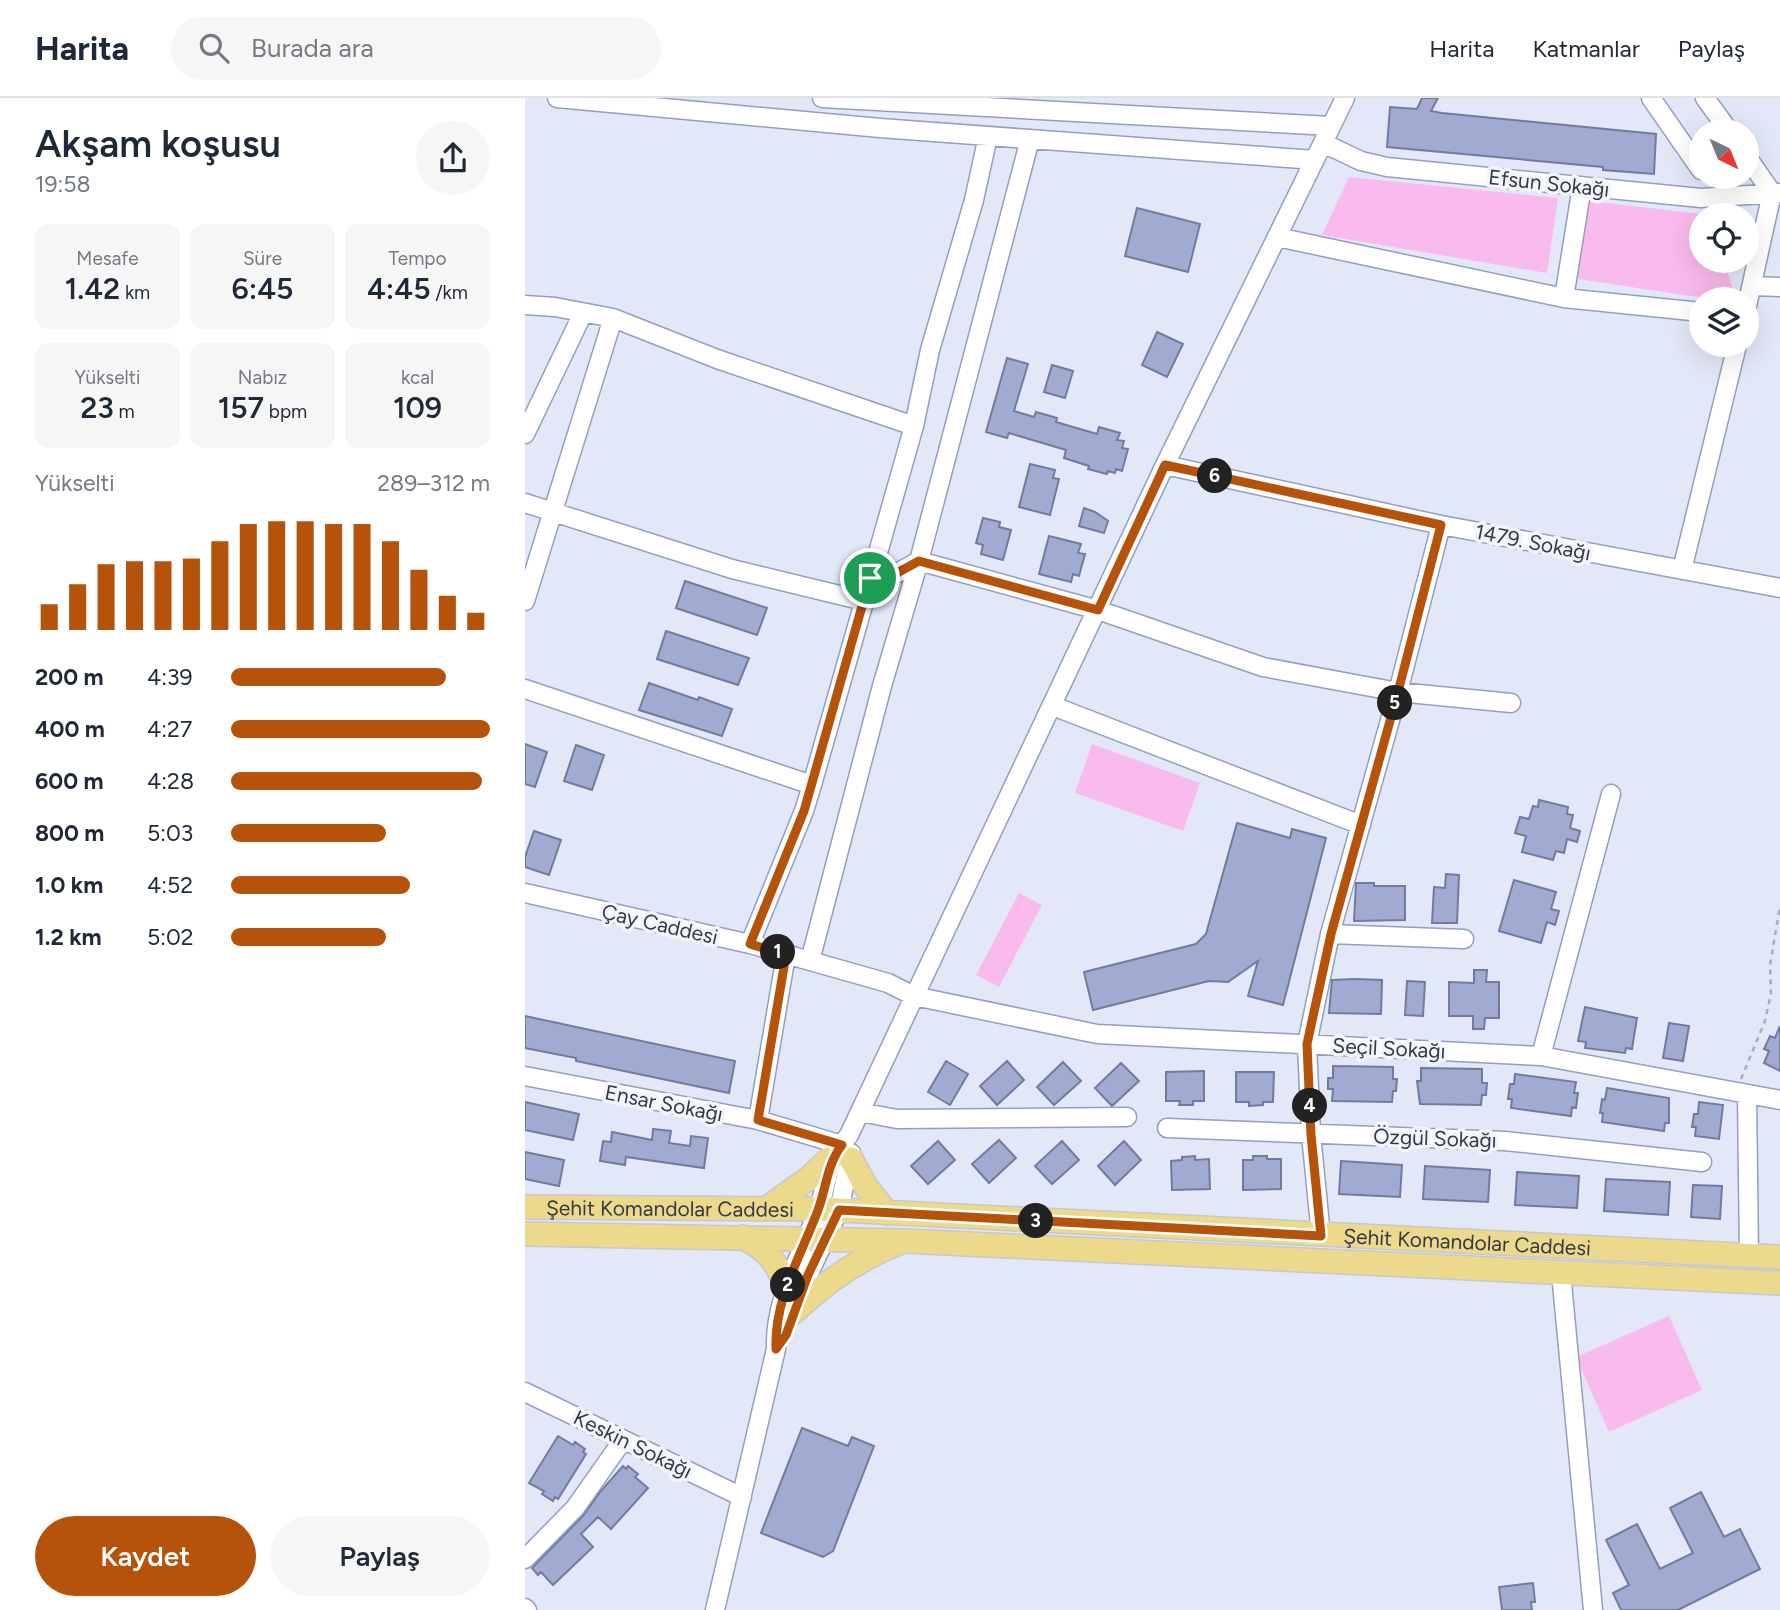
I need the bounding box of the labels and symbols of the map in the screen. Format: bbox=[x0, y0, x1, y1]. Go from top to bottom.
north arrow bbox=[1689, 119, 1759, 189]
street label: Efsun Sokağı bbox=[1487, 164, 1611, 202]
pin: 6 bbox=[1197, 458, 1233, 494]
street label: 1479. Sokağı bbox=[1473, 519, 1593, 565]
pin bbox=[840, 548, 900, 608]
pin: 5 bbox=[1377, 686, 1413, 720]
street label: Çay Caddesi bbox=[599, 898, 721, 950]
pin: 1 bbox=[761, 934, 795, 970]
street label: Seçil Sokağı bbox=[1332, 1033, 1446, 1063]
street label: Ensar Sokağı bbox=[603, 1079, 725, 1127]
pin: 4 bbox=[1293, 1088, 1327, 1124]
street label: Özgül Sokağı bbox=[1373, 1123, 1497, 1153]
street label: Şehit Komandolar Caddesi bbox=[546, 1195, 794, 1221]
pin: 3 bbox=[1019, 1204, 1053, 1238]
street label: Şehit Komandolar Caddesi bbox=[1343, 1223, 1592, 1260]
pin: 2 bbox=[771, 1268, 805, 1302]
street label: Keskin Sokağı bbox=[570, 1405, 696, 1483]

